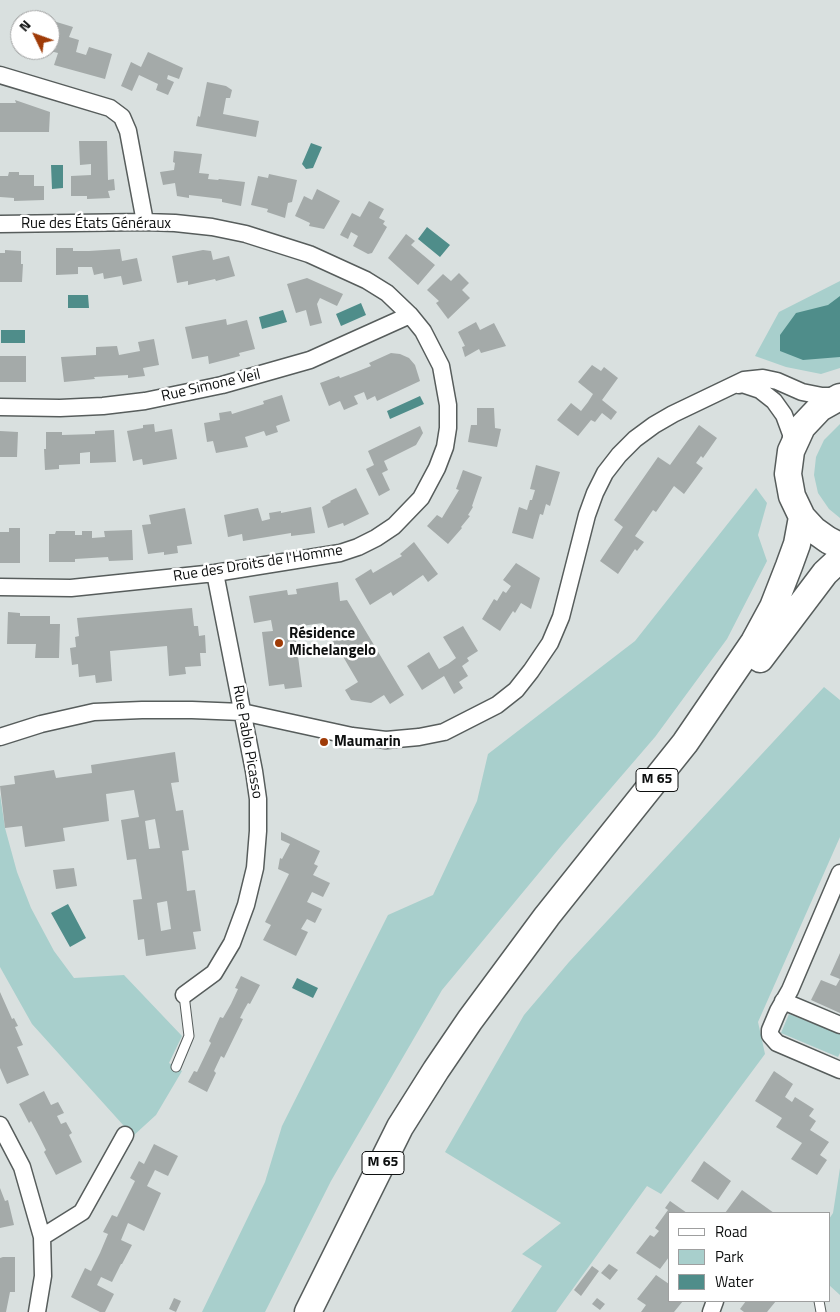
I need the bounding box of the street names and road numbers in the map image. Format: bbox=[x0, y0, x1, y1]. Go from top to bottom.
street label: Rue des États Généraux bbox=[21, 215, 171, 233]
street label: Rue Simone Veil bbox=[160, 366, 262, 406]
street label: Rue des Droits de l'Homme bbox=[172, 542, 344, 586]
street label: Rue Pablo Picasso bbox=[228, 684, 266, 800]
road number: M 65 bbox=[636, 768, 678, 792]
road number: M 65 bbox=[362, 1152, 404, 1174]

